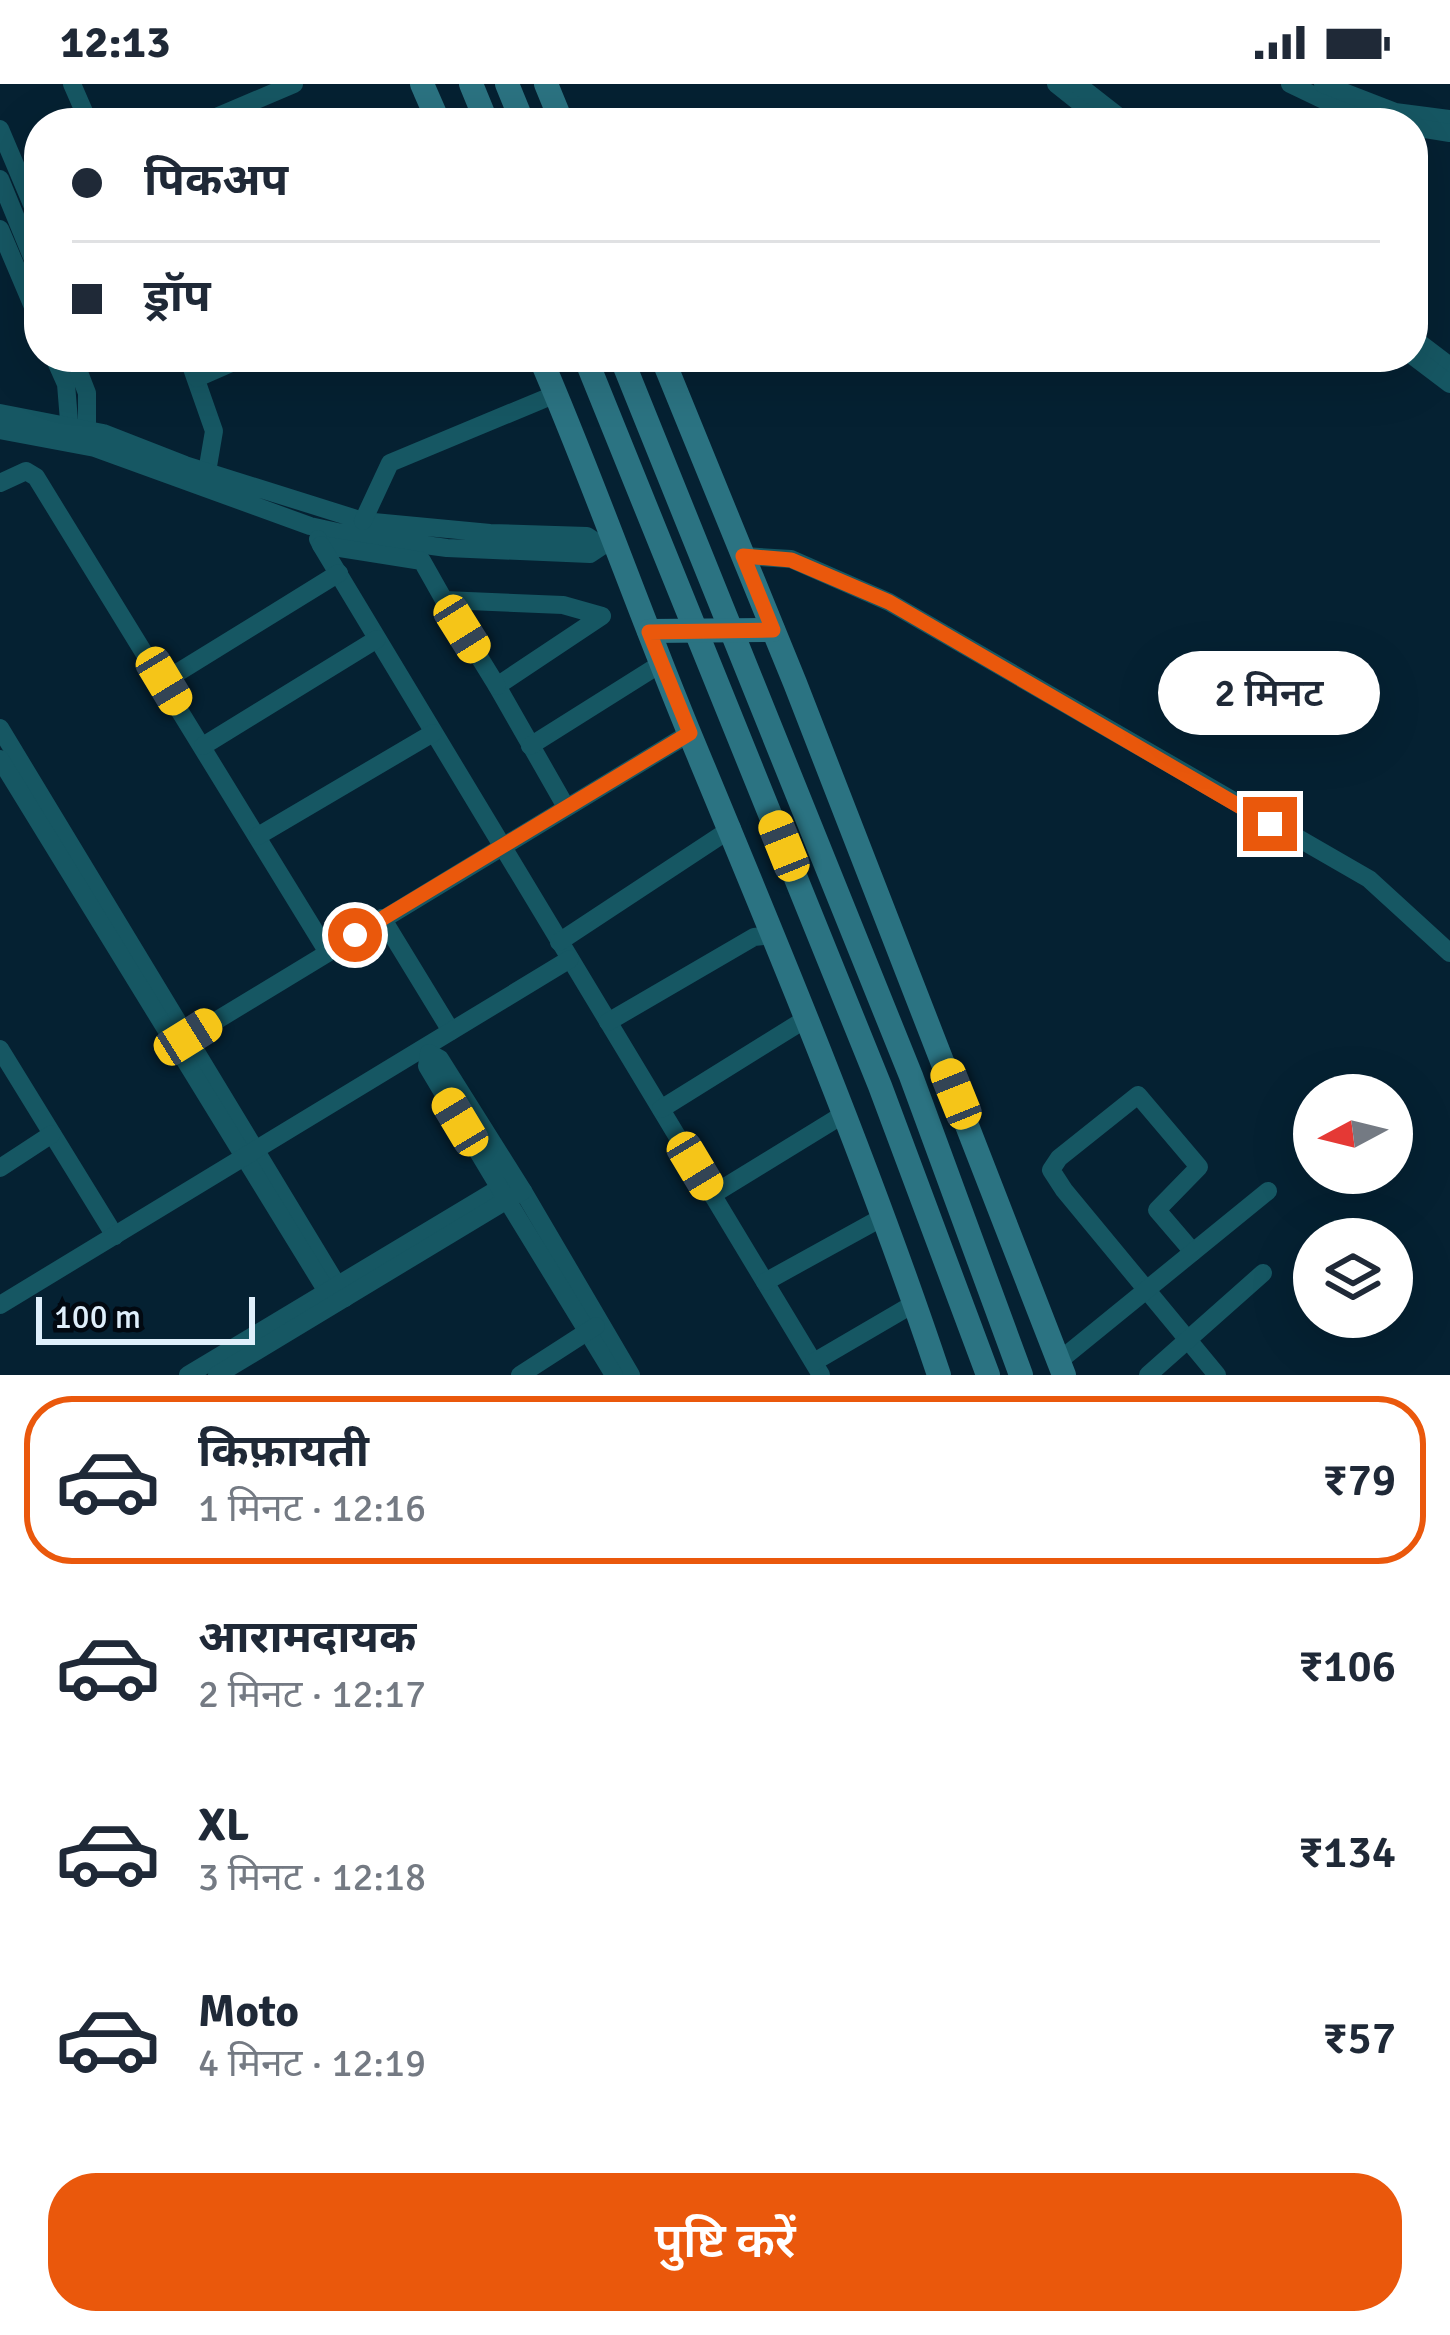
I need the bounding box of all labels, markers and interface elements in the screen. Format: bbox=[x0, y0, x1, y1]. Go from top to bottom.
text: 12:13 bbox=[60, 15, 170, 70]
text: पिकअप bbox=[144, 153, 288, 208]
text: ड्रॉप bbox=[144, 269, 211, 324]
car bbox=[428, 589, 496, 669]
car bbox=[130, 641, 198, 721]
callout: 2 मिनट bbox=[1159, 650, 1381, 734]
text: 2 मिनट bbox=[1215, 669, 1323, 717]
route end bbox=[1243, 797, 1297, 851]
car bbox=[754, 806, 814, 886]
route start bbox=[328, 908, 382, 962]
car bbox=[148, 1003, 228, 1071]
car bbox=[926, 1054, 986, 1134]
north arrow bbox=[1293, 1074, 1413, 1194]
map controls bbox=[1293, 1074, 1413, 1338]
car bbox=[426, 1082, 494, 1162]
car bbox=[661, 1126, 729, 1206]
button: layers bbox=[1293, 1218, 1413, 1338]
scale bar bbox=[36, 1291, 255, 1344]
text: 100 m bbox=[54, 1297, 141, 1338]
text: किफ़ायती bbox=[198, 1424, 369, 1479]
icon: car bbox=[54, 1426, 162, 1534]
text: ₹79 bbox=[1323, 1453, 1396, 1508]
text: 1 मिनट · 12:16 bbox=[198, 1484, 426, 1532]
text: आरामदायक bbox=[198, 1610, 416, 1665]
icon: car bbox=[54, 1612, 162, 1720]
text: ₹106 bbox=[1299, 1639, 1396, 1694]
text: 2 मिनट · 12:17 bbox=[198, 1670, 426, 1718]
icon: car bbox=[54, 1798, 162, 1906]
text: XL bbox=[198, 1798, 249, 1853]
text: ₹134 bbox=[1299, 1825, 1396, 1880]
text: 3 मिनट · 12:18 bbox=[198, 1853, 426, 1901]
icon: car bbox=[54, 1984, 162, 2092]
text: Moto bbox=[198, 1984, 299, 2039]
text: ₹57 bbox=[1323, 2011, 1396, 2066]
text: 4 मिनट · 12:19 bbox=[198, 2039, 426, 2087]
button: पुष्टि करें bbox=[48, 2173, 1402, 2311]

